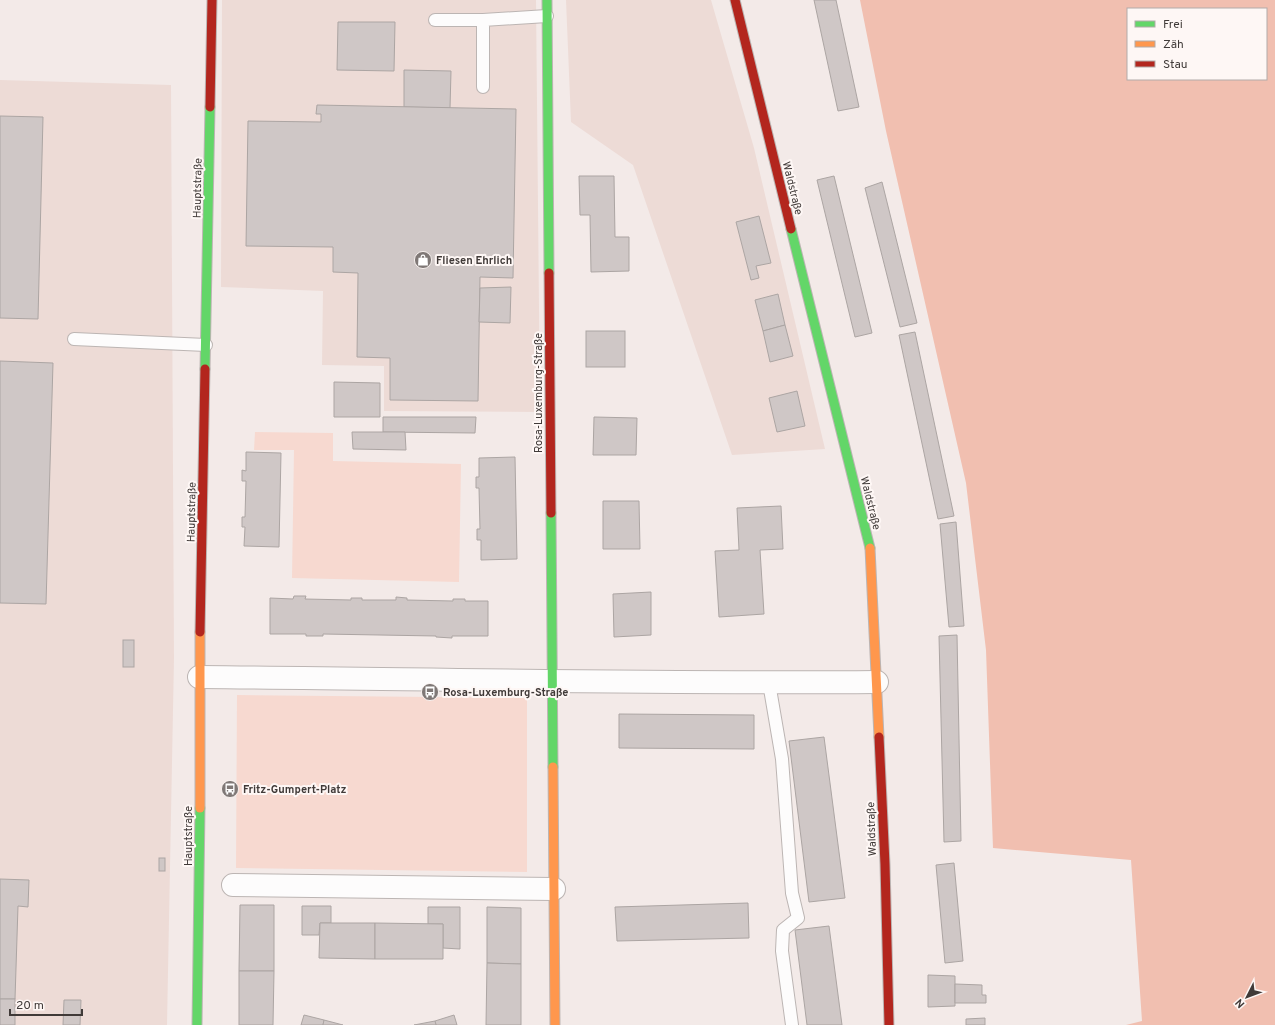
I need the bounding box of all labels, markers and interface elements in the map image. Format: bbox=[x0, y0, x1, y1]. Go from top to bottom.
legend bbox=[1127, 8, 1267, 80]
text: Frei bbox=[1163, 17, 1183, 33]
text: Zäh bbox=[1163, 37, 1184, 53]
text: Stau bbox=[1163, 57, 1188, 73]
street label: Hauptstraße bbox=[190, 158, 206, 218]
street label: Waldstraße bbox=[779, 160, 805, 216]
shop icon: Fliesen Ehrlich bbox=[413, 250, 433, 270]
place label: Fliesen Ehrlich bbox=[436, 254, 512, 268]
street label: Rosa-Luxemburg-Straße bbox=[532, 333, 546, 453]
street label: Waldstraße bbox=[857, 475, 883, 531]
street label: Hauptstraße bbox=[184, 482, 200, 542]
bus stop icon: Rosa-Luxemburg-Straße bbox=[420, 682, 440, 702]
place label: Rosa-Luxemburg-Straße bbox=[443, 686, 568, 700]
bus stop icon: Fritz-Gumpert-Platz bbox=[220, 779, 240, 799]
place label: Fritz-Gumpert-Platz bbox=[243, 783, 346, 797]
street label: Waldstraße bbox=[864, 801, 880, 856]
street label: Hauptstraße bbox=[182, 806, 196, 866]
north arrow bbox=[1227, 977, 1267, 1017]
scale bar bbox=[10, 991, 82, 1017]
text: N bbox=[1232, 995, 1248, 1011]
text: 20 m bbox=[16, 998, 44, 1014]

